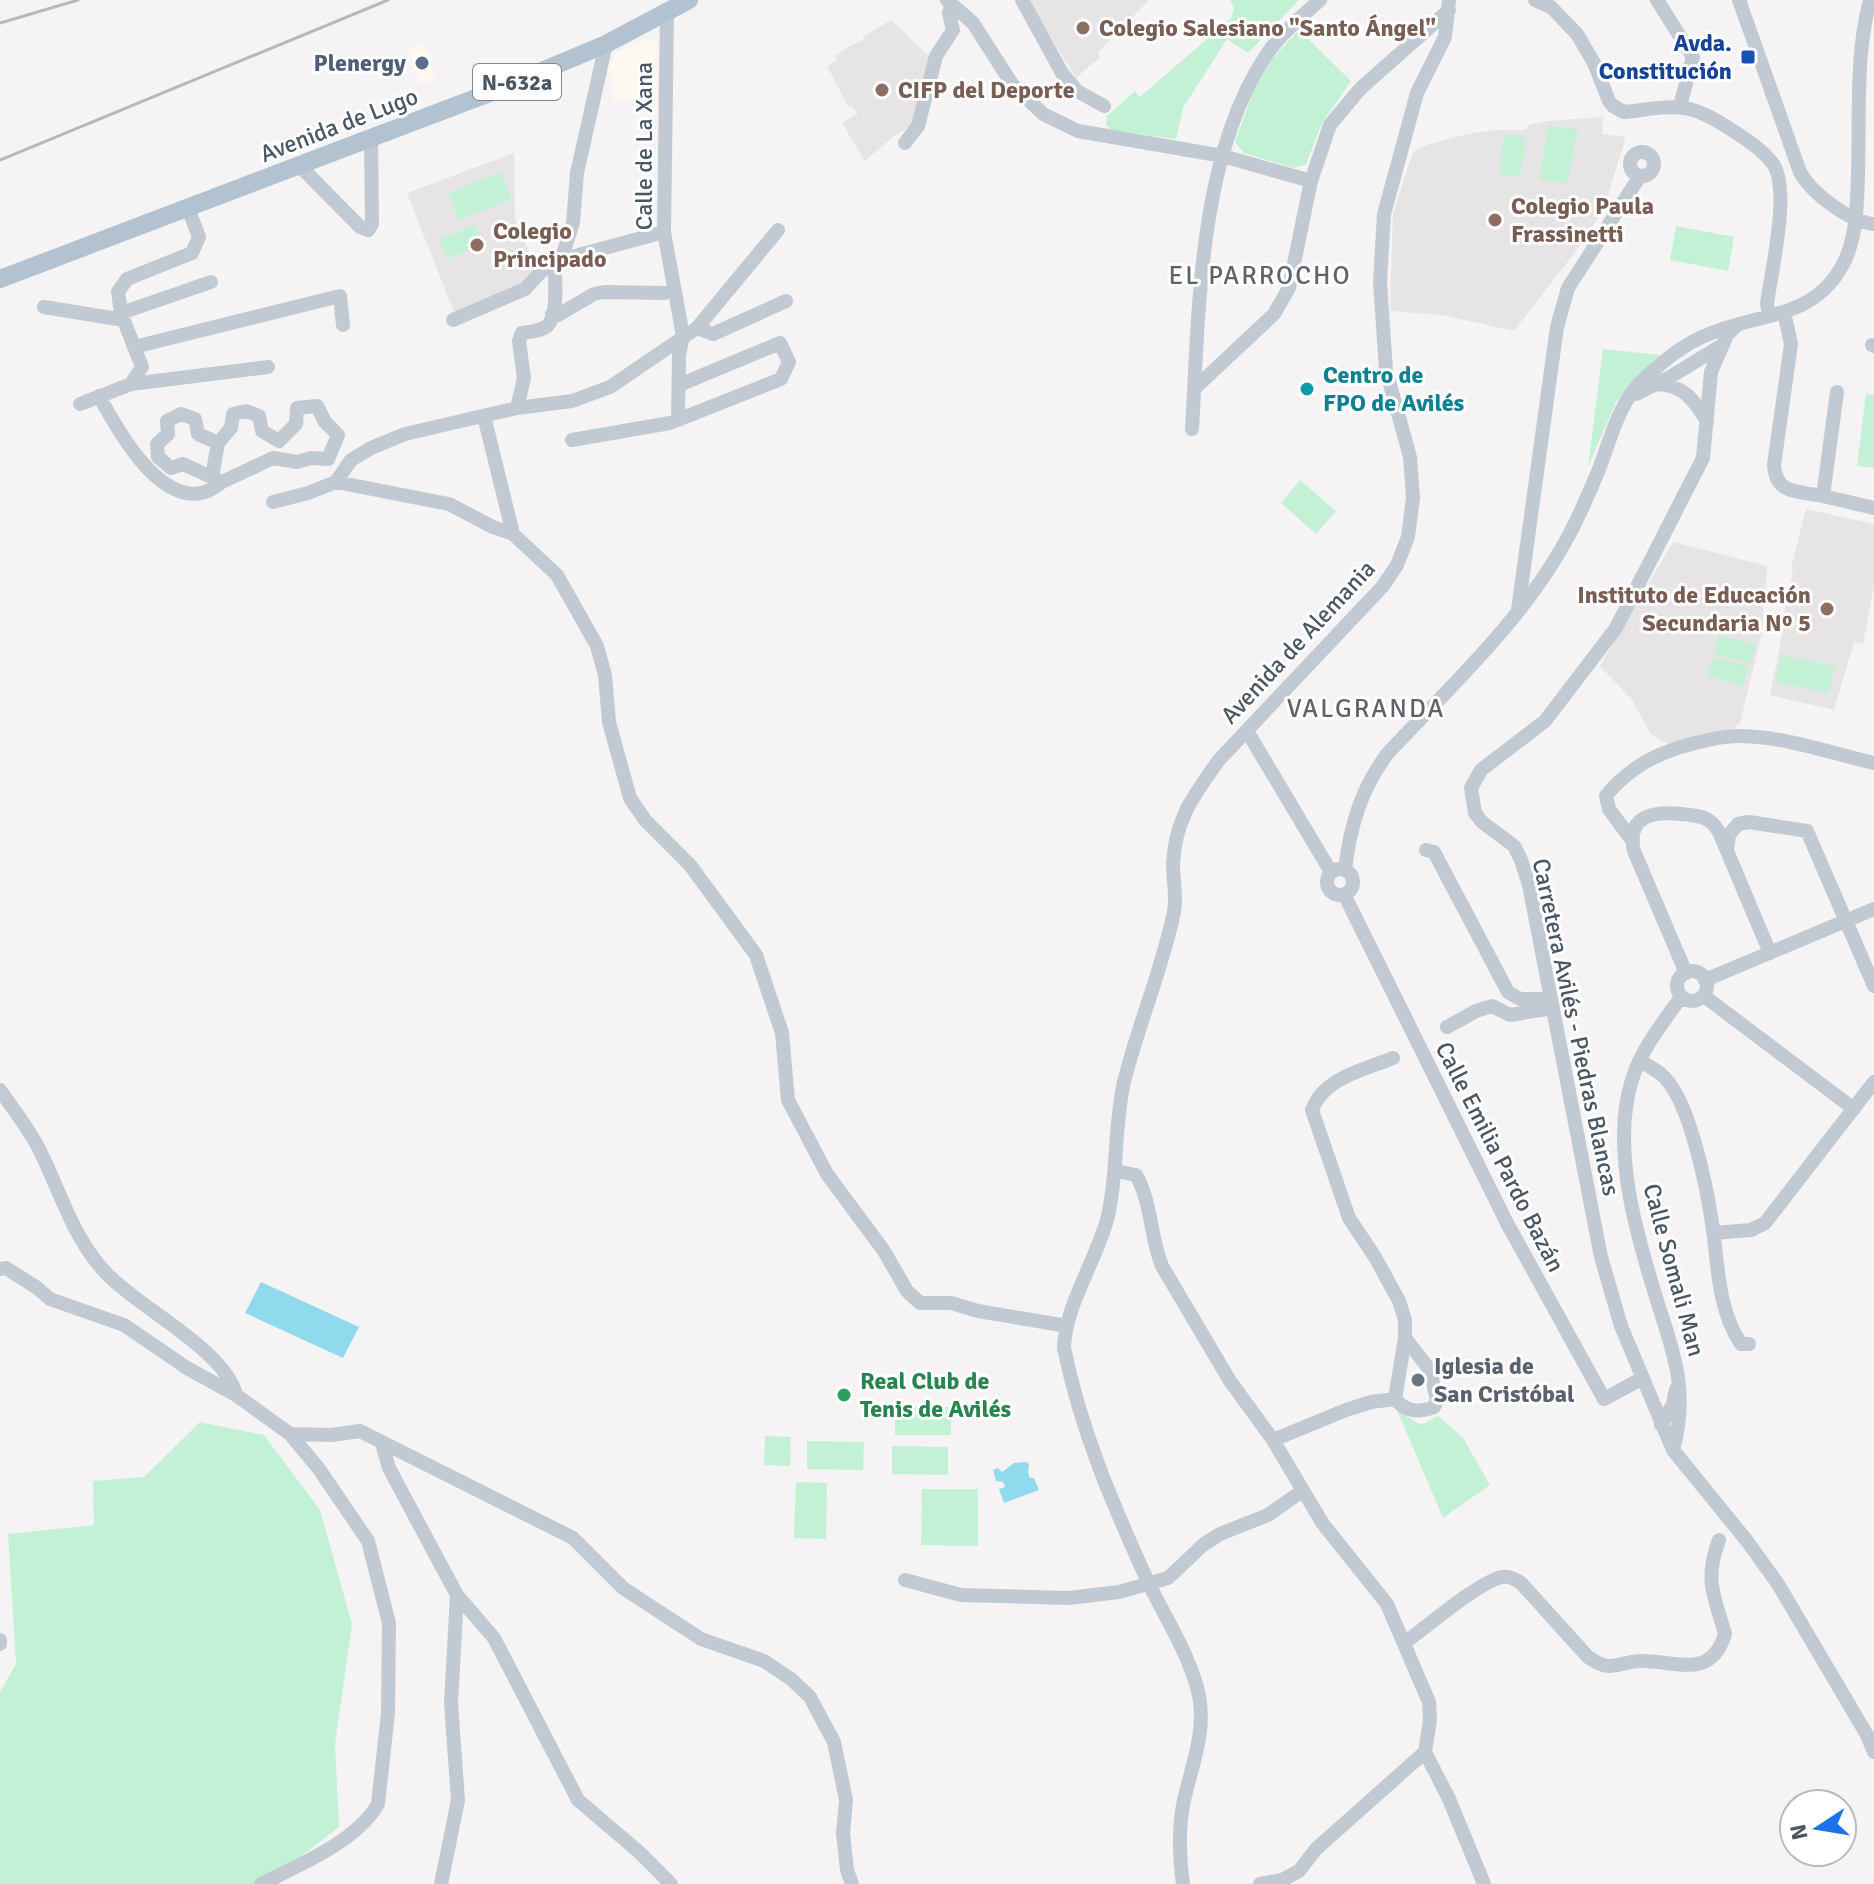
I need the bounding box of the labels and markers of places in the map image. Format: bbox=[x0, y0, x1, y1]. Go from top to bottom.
place label: Colegio Salesiano "Santo Ángel" bbox=[1099, 13, 1436, 43]
marker: Colegio Salesiano "Santo Ángel" bbox=[1074, 19, 1092, 37]
place label: Avda. Constitución bbox=[1599, 28, 1732, 86]
place label: Plenergy bbox=[314, 48, 406, 78]
marker: Avda. Constitución bbox=[1739, 48, 1757, 66]
marker: Plenergy bbox=[413, 54, 431, 72]
place label: CIFP del Deporte bbox=[898, 75, 1075, 105]
marker: CIFP del Deporte bbox=[873, 81, 891, 99]
place label: Colegio Paula Frassinetti bbox=[1511, 191, 1654, 249]
marker: Colegio Paula Frassinetti bbox=[1486, 211, 1504, 229]
place label: Colegio Principado bbox=[493, 216, 606, 274]
marker: Colegio Principado bbox=[468, 236, 486, 254]
place label: Centro de FPO de Avilés bbox=[1323, 360, 1465, 418]
marker: Centro de FPO de Avilés bbox=[1298, 380, 1316, 398]
place label: Instituto de Educación Secundaria Nº 5 bbox=[1577, 580, 1811, 638]
marker: Instituto de Educación Secundaria Nº 5 bbox=[1818, 600, 1836, 618]
place label: Iglesia de San Cristóbal bbox=[1434, 1351, 1575, 1409]
place label: Real Club de Tenis de Avilés bbox=[860, 1366, 1012, 1424]
marker: Iglesia de San Cristóbal bbox=[1409, 1371, 1427, 1389]
marker: Real Club de Tenis de Avilés bbox=[835, 1386, 853, 1404]

